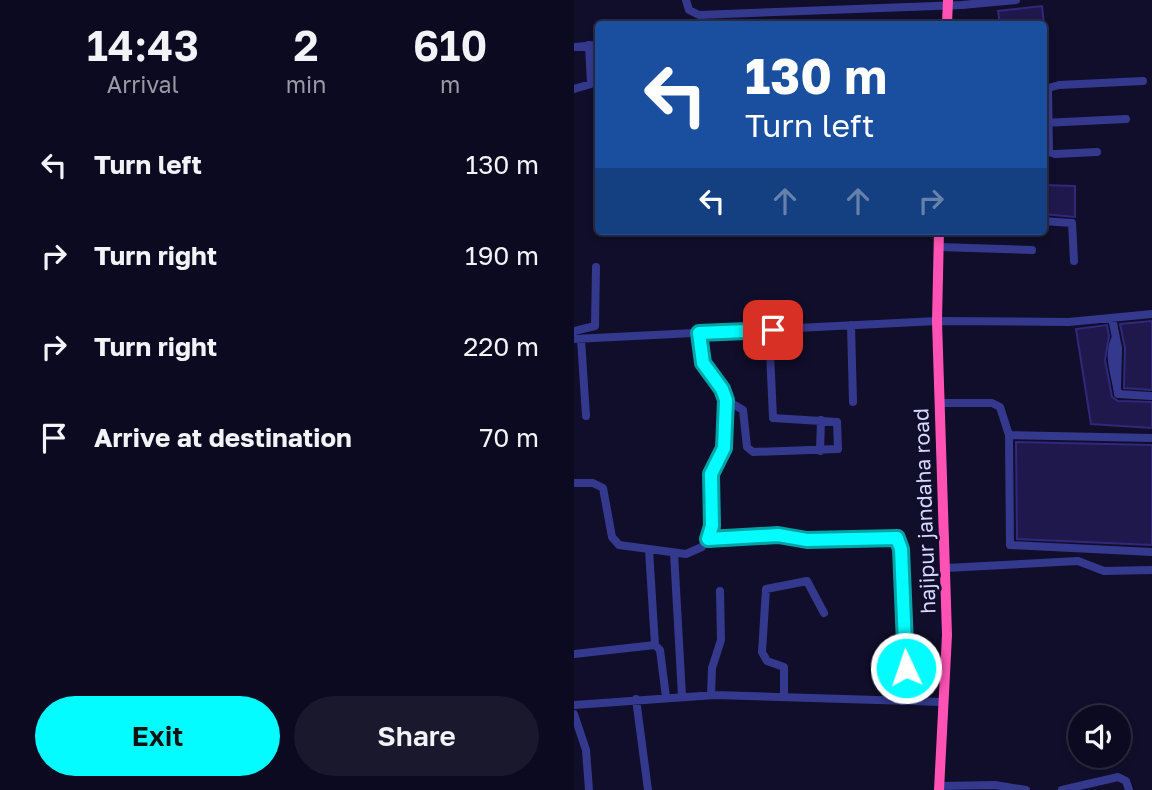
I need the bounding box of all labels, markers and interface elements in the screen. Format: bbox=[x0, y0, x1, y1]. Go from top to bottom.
text: 14:43 bbox=[87, 20, 199, 70]
text: 2 bbox=[293, 20, 319, 70]
text: 610 bbox=[413, 20, 487, 70]
text: 130 m bbox=[745, 46, 887, 105]
icon: left bbox=[630, 49, 721, 140]
text: Arrival bbox=[107, 70, 179, 98]
text: min bbox=[286, 70, 326, 98]
text: m bbox=[440, 70, 460, 98]
text: Turn left bbox=[745, 106, 874, 144]
icon: left bbox=[35, 146, 73, 184]
text: Turn left bbox=[94, 149, 202, 180]
text: 130 m bbox=[466, 149, 539, 180]
icon: left bbox=[693, 182, 731, 220]
icon: ahead bbox=[766, 182, 804, 220]
icon: ahead bbox=[839, 182, 877, 220]
icon: right bbox=[912, 182, 950, 220]
icon: right bbox=[35, 237, 73, 275]
text: Turn right bbox=[94, 240, 217, 271]
text: 190 m bbox=[465, 240, 539, 271]
pin bbox=[743, 300, 803, 360]
icon: arrive bbox=[754, 311, 792, 349]
icon: right bbox=[35, 328, 73, 366]
text: Turn right bbox=[94, 331, 217, 362]
text: 220 m bbox=[463, 331, 539, 362]
street label: hajipur jandaha road bbox=[907, 408, 941, 614]
icon: arrive bbox=[35, 419, 73, 457]
text: Arrive at destination bbox=[94, 422, 352, 453]
text: 70 m bbox=[480, 422, 539, 453]
position arrow bbox=[869, 631, 943, 705]
button: Exit bbox=[35, 696, 280, 776]
button: Share bbox=[294, 696, 539, 776]
map controls bbox=[1068, 705, 1131, 768]
button: sound bbox=[1068, 705, 1131, 768]

